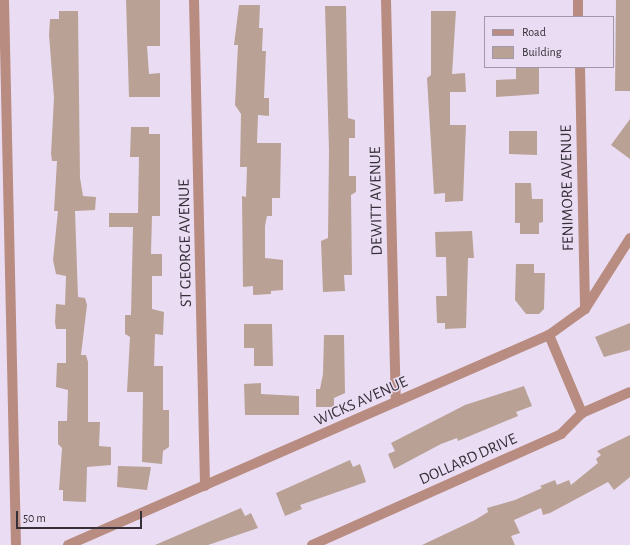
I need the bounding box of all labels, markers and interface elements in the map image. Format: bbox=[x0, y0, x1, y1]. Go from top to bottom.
legend bbox=[484, 16, 614, 68]
text: Road bbox=[522, 26, 546, 38]
text: Building bbox=[522, 46, 562, 58]
street label: FENIMORE AVENUE bbox=[556, 125, 578, 251]
street label: DEWITT AVENUE bbox=[365, 146, 387, 256]
street label: ST GEORGE AVENUE bbox=[174, 179, 196, 307]
street label: WICKS AVENUE bbox=[311, 372, 411, 430]
street label: DOLLARD DRIVE bbox=[416, 429, 520, 489]
scale bar bbox=[18, 503, 144, 529]
text: 50 m bbox=[23, 512, 46, 524]

